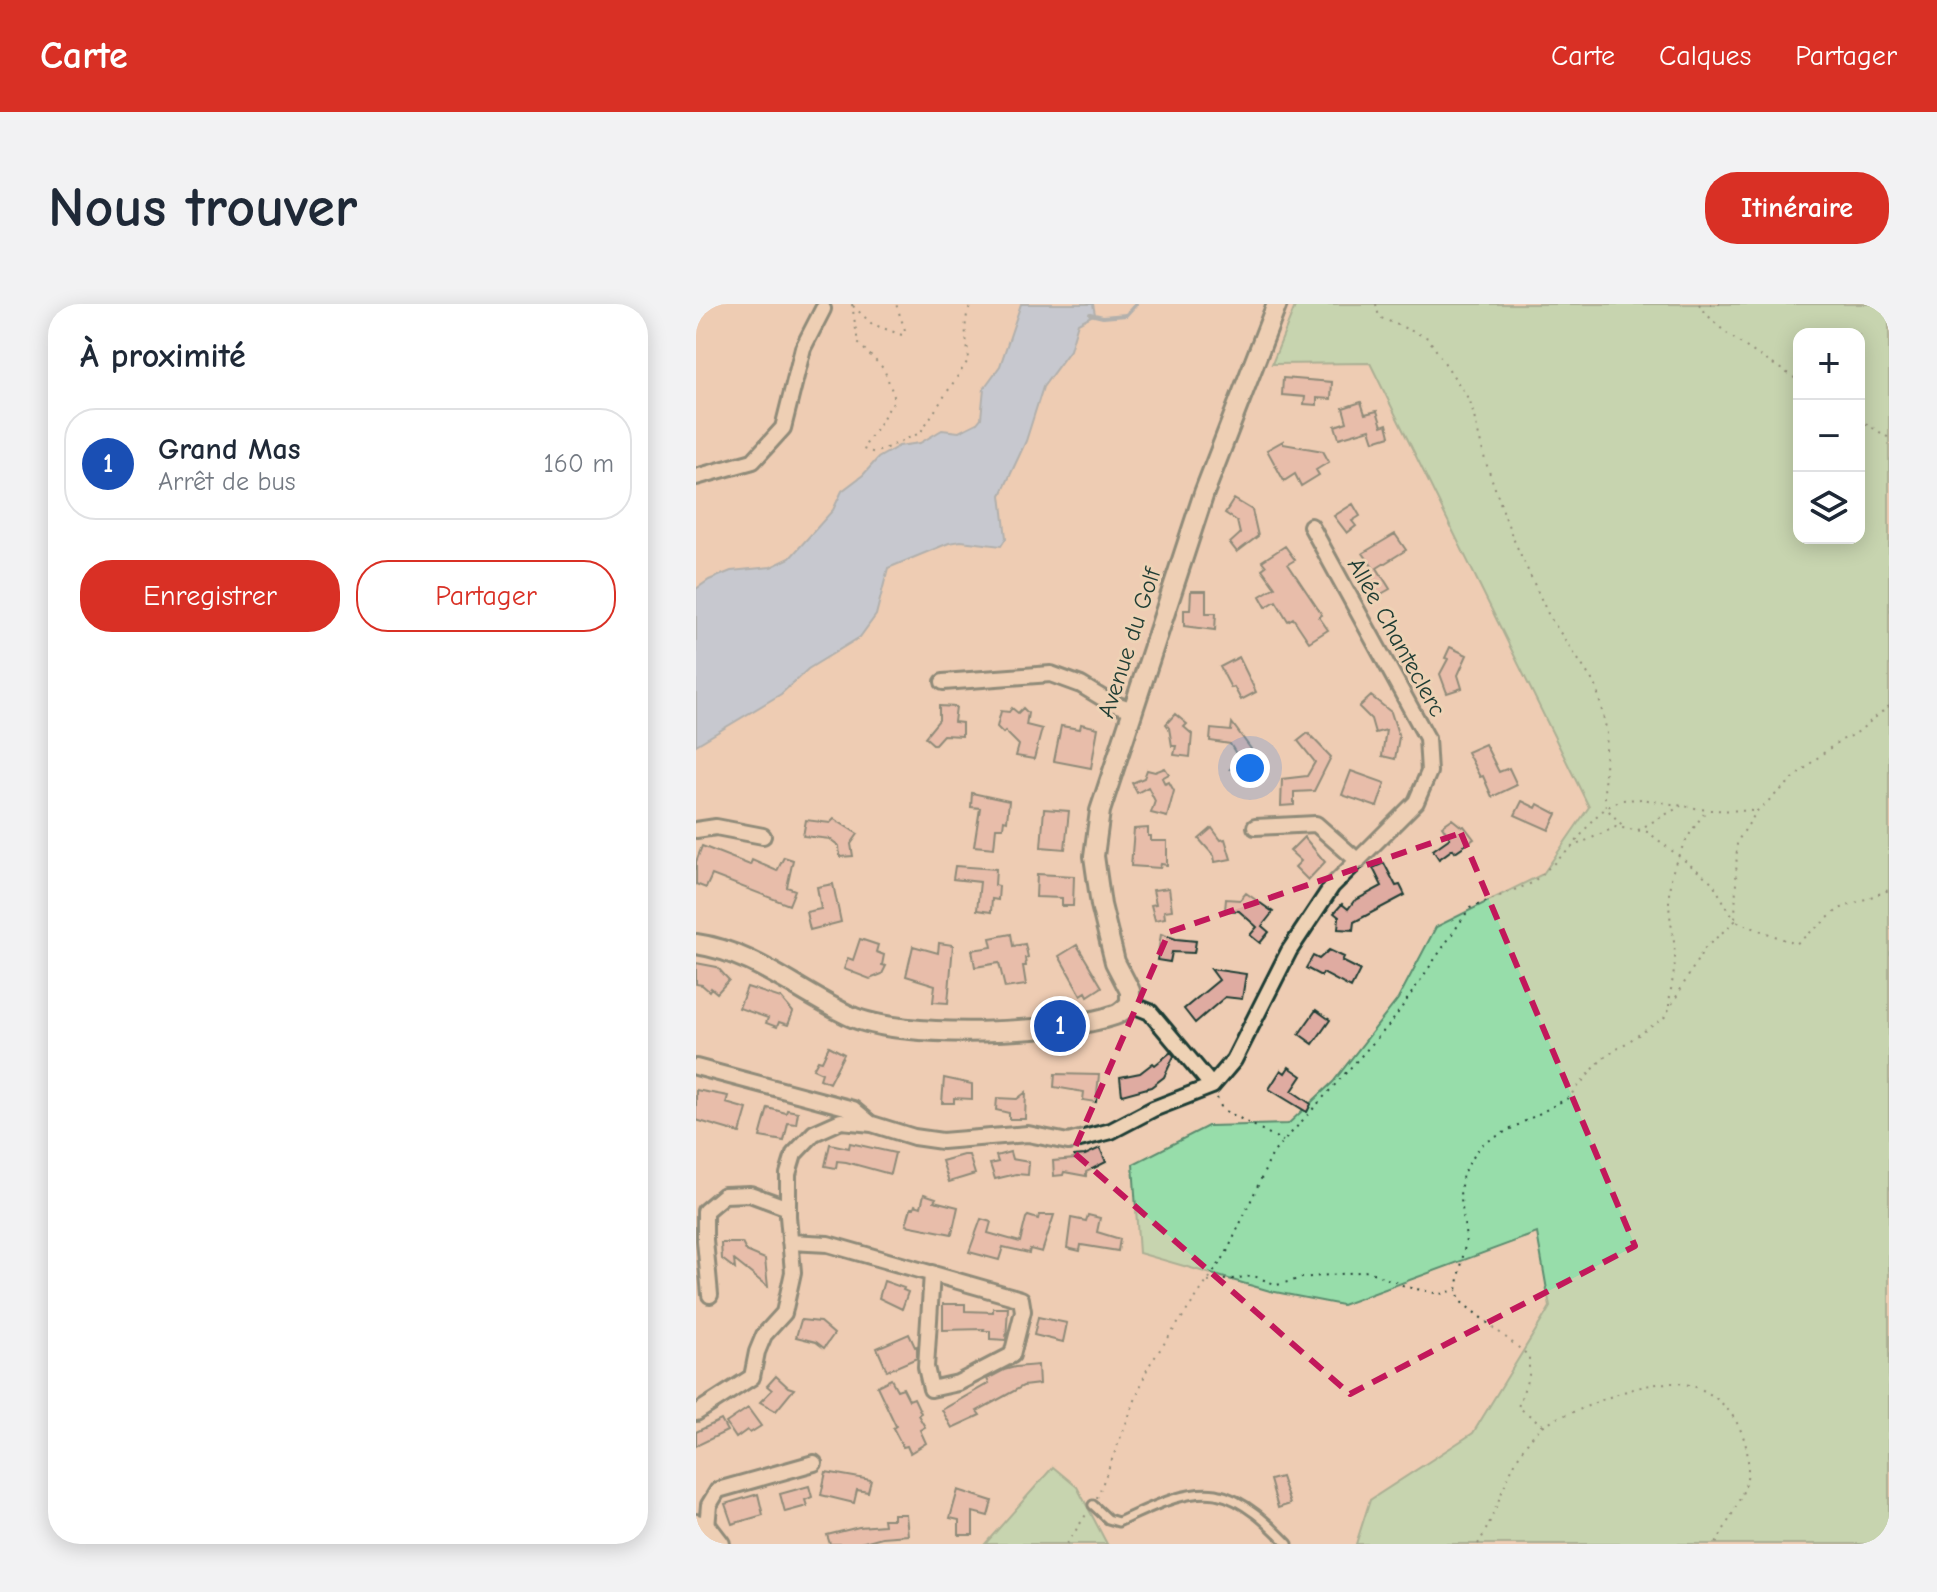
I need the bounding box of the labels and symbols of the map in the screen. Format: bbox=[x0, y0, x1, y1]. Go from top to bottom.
street label: Allée Chanteclerc bbox=[1342, 553, 1452, 721]
street label: Avenue du Golf bbox=[1092, 563, 1167, 721]
your location bbox=[1230, 748, 1270, 788]
pin: 1 bbox=[1034, 996, 1086, 1056]

